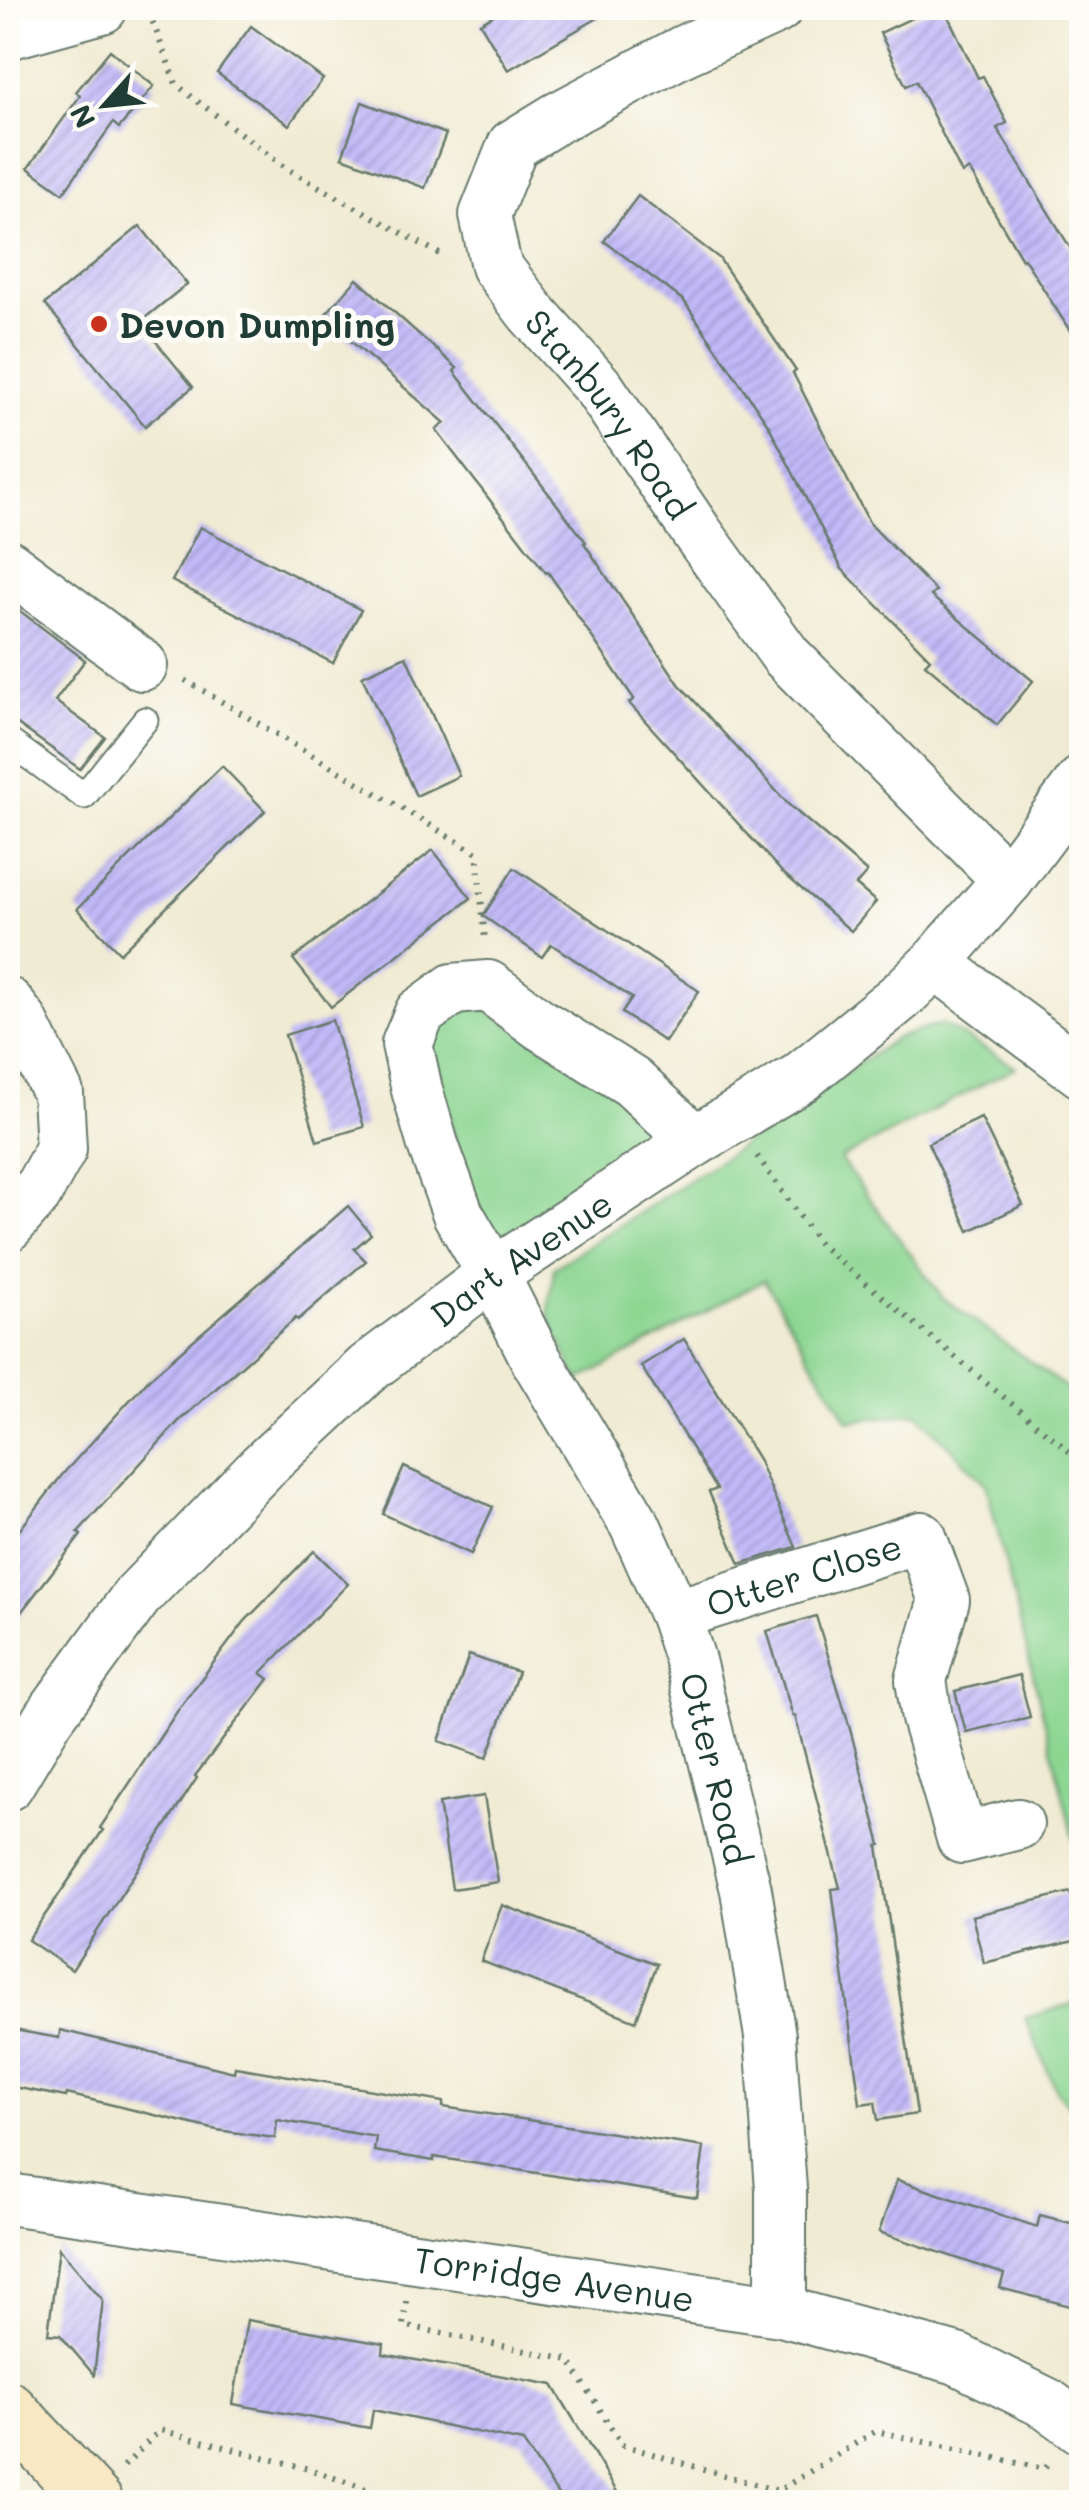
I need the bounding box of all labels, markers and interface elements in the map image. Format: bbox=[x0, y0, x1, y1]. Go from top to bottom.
north arrow bbox=[55, 55, 155, 155]
text: N bbox=[61, 99, 103, 134]
street label: Stanbury Road bbox=[516, 299, 704, 528]
place label: Devon Dumpling bbox=[119, 301, 395, 347]
marker: Devon Dumpling bbox=[88, 313, 110, 335]
street label: Dart Avenue bbox=[420, 1179, 620, 1337]
street label: Otter Close bbox=[700, 1522, 907, 1627]
street label: Otter Road bbox=[671, 1667, 762, 1869]
street label: Torridge Avenue bbox=[411, 2235, 697, 2321]

